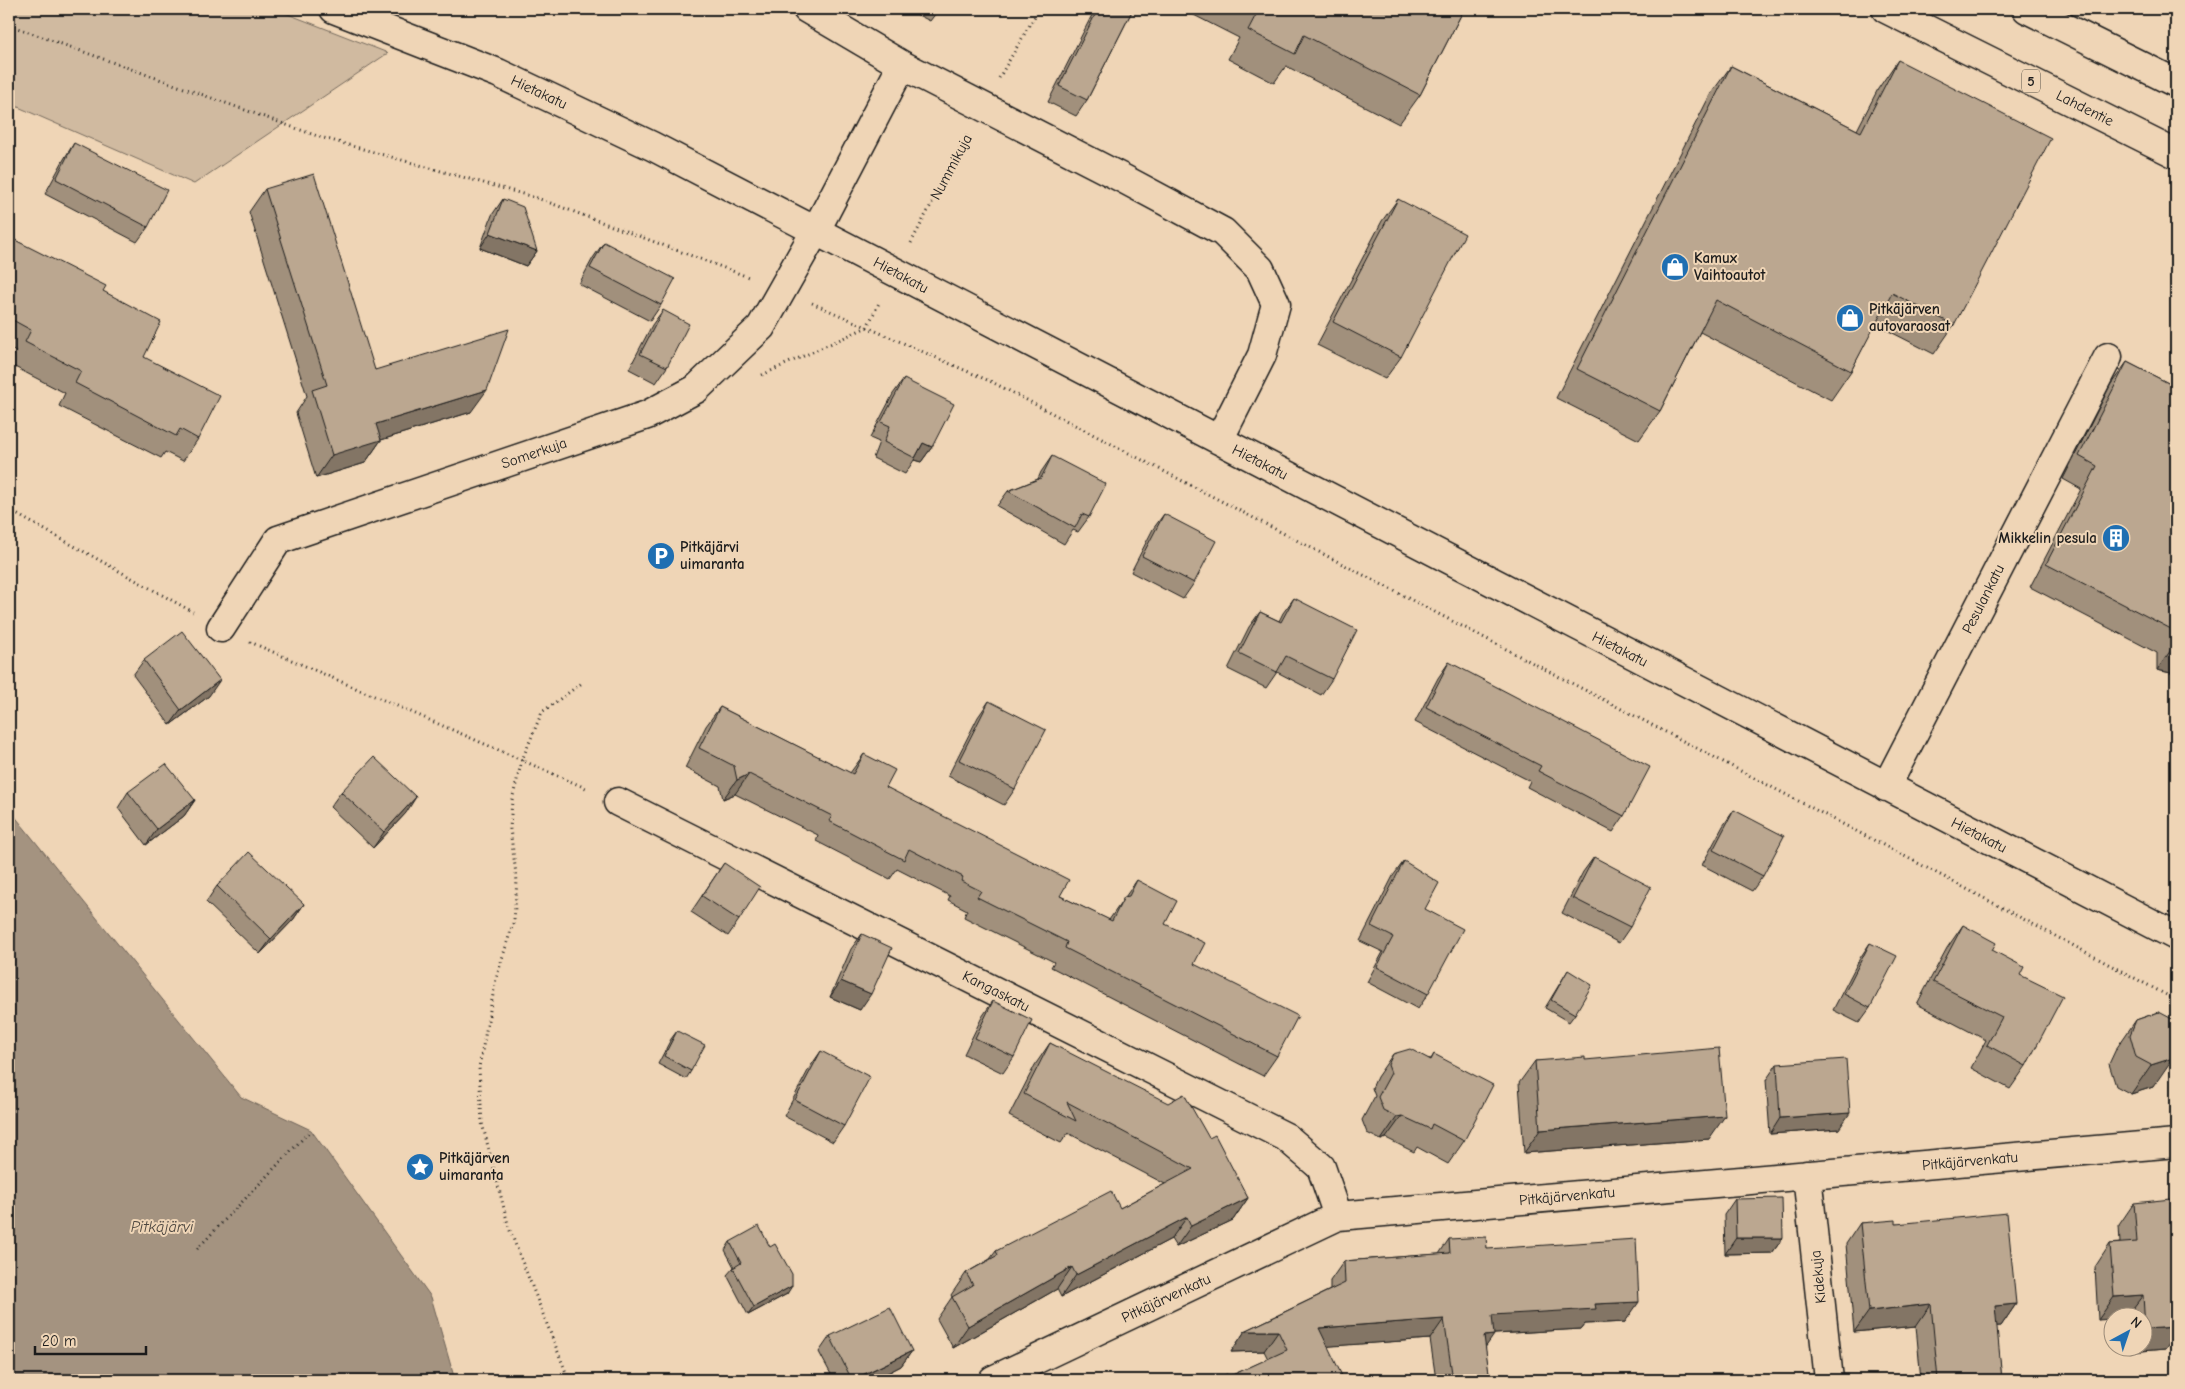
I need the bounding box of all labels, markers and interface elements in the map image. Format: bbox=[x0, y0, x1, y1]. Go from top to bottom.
road number: 5 bbox=[2022, 70, 2040, 92]
street label: Hietakatu bbox=[508, 71, 570, 113]
street label: Lahdentie bbox=[2053, 86, 2117, 130]
street label: Nummikuja bbox=[926, 131, 976, 203]
place label: Kamux Vaihtoautot bbox=[1694, 249, 1767, 284]
shop icon: Kamux Vaihtoautot bbox=[1660, 252, 1690, 282]
street label: Hietakatu bbox=[870, 253, 932, 297]
place label: Pitkäjärven autovaraosat bbox=[1869, 300, 1951, 335]
shop icon: Pitkäjärven autovaraosat bbox=[1835, 303, 1865, 333]
street label: Somerkuja bbox=[499, 433, 569, 473]
street label: Hietakatu bbox=[1229, 440, 1291, 484]
building icon: Mikkelin pesula bbox=[2101, 523, 2131, 553]
place label: Mikkelin pesula bbox=[1998, 529, 2097, 547]
place label: Pitkäjärvi uimaranta bbox=[680, 538, 745, 573]
parking icon: Pitkäjärvi uimaranta bbox=[646, 541, 676, 571]
street label: Pesulankatu bbox=[1958, 561, 2008, 637]
street label: Hietakatu bbox=[1589, 627, 1651, 671]
street label: Hietakatu bbox=[1948, 813, 2010, 857]
street label: Kangaskatu bbox=[959, 966, 1033, 1016]
street label: Pitkäjärvenkatu bbox=[1921, 1148, 2019, 1174]
place label: Pitkäjärven uimaranta bbox=[439, 1149, 510, 1184]
place icon: Pitkäjärven uimaranta bbox=[405, 1152, 435, 1182]
street label: Pitkäjärvenkatu bbox=[1518, 1183, 1616, 1209]
water label: Pitkäjärvi bbox=[131, 1218, 194, 1236]
street label: Kidekuja bbox=[1806, 1249, 1830, 1305]
street label: Pitkäjärvenkatu bbox=[1118, 1269, 1214, 1327]
north arrow bbox=[2102, 1306, 2152, 1356]
text: N bbox=[2127, 1313, 2145, 1332]
scale bar bbox=[35, 1324, 146, 1356]
text: 20 m bbox=[42, 1332, 76, 1350]

